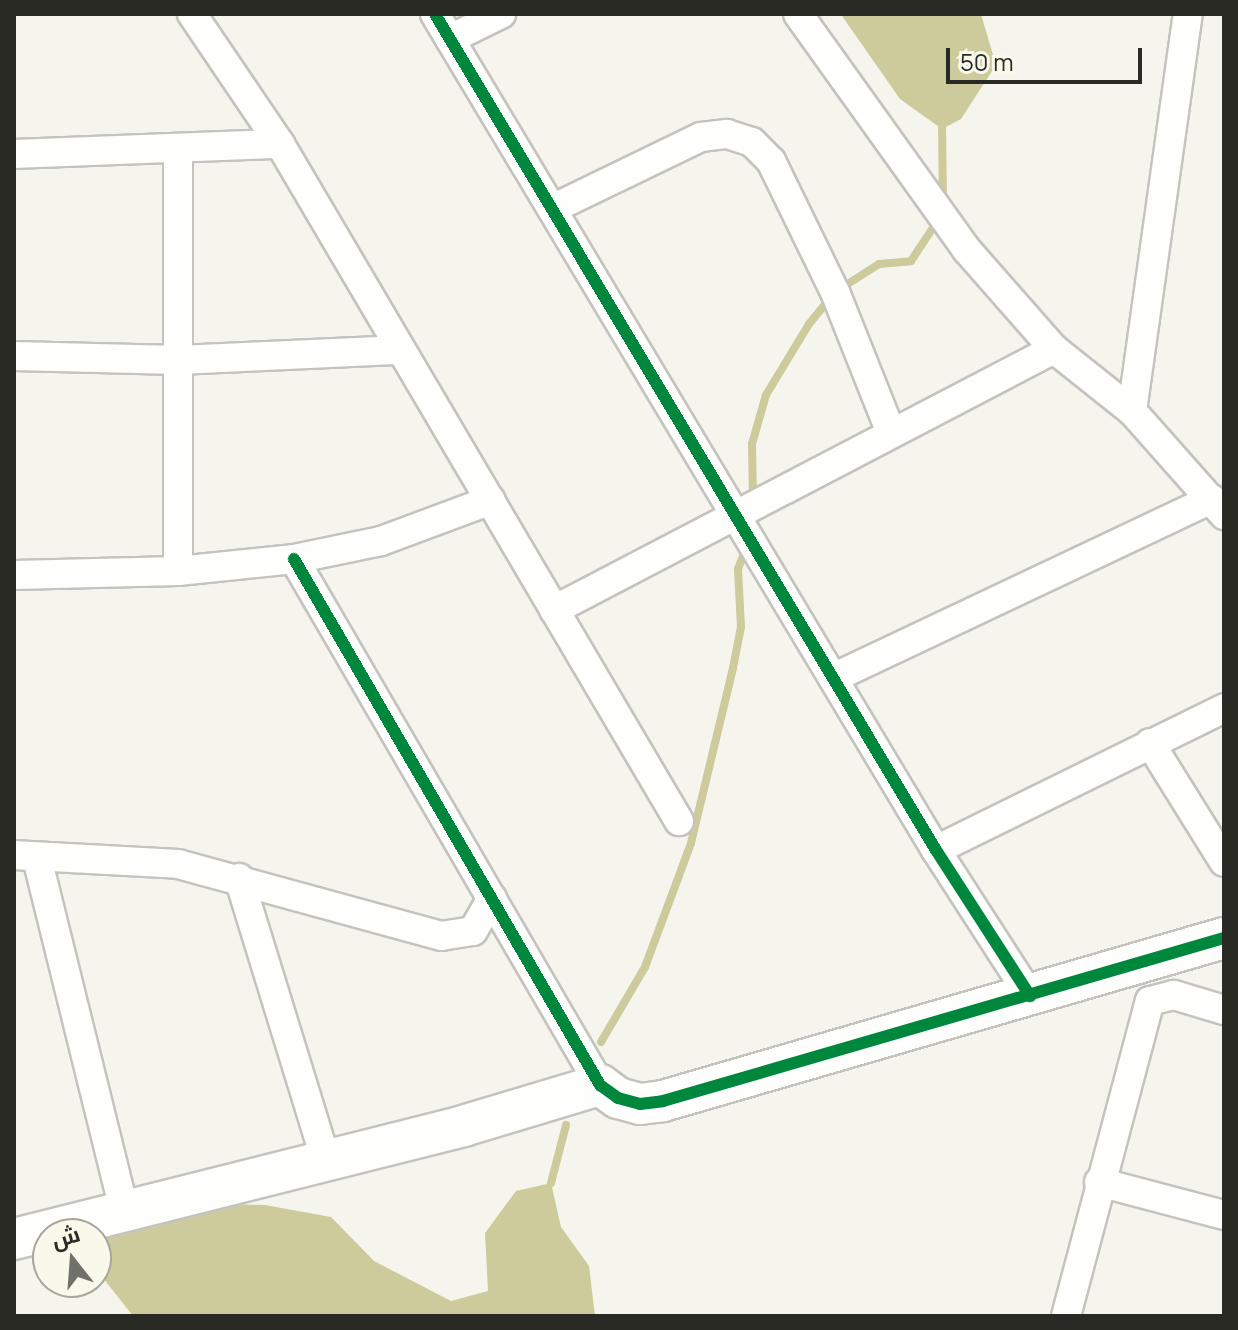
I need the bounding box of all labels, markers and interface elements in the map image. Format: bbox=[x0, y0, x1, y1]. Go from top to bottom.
scale bar bbox=[950, 32, 1146, 82]
text: 50 m bbox=[960, 45, 1014, 78]
north arrow bbox=[32, 1218, 112, 1298]
text: ش bbox=[48, 1218, 83, 1255]

